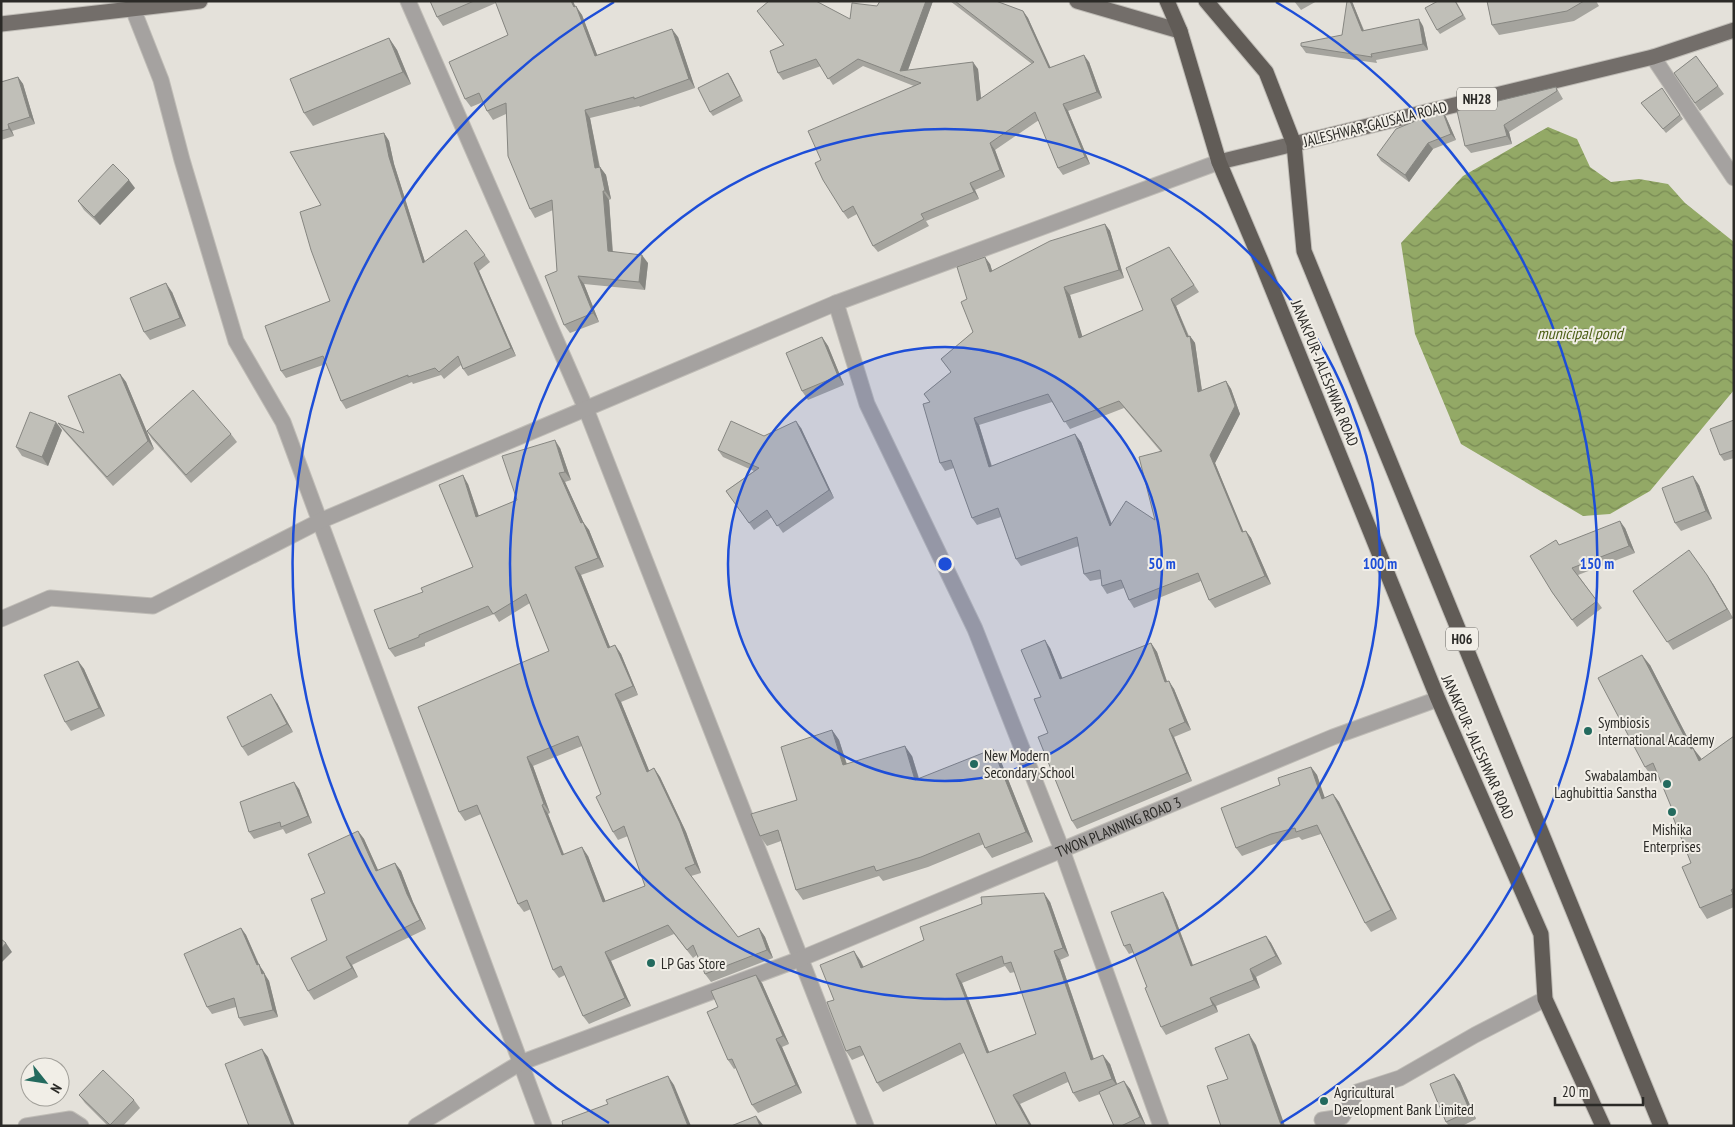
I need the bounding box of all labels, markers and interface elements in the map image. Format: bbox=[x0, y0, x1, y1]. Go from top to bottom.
road number: NH28 bbox=[1457, 88, 1497, 110]
street label: JALESHWAR-GAUSALA ROAD bbox=[1300, 97, 1449, 151]
street label: JANAKPUR- JALESHWAR ROAD bbox=[1287, 296, 1363, 449]
water label: municipal pond bbox=[1537, 323, 1625, 343]
text: 50 m bbox=[1148, 554, 1176, 573]
text: 100 m bbox=[1363, 554, 1397, 573]
text: 150 m bbox=[1580, 554, 1614, 573]
centre of rings bbox=[936, 555, 954, 573]
road number: H06 bbox=[1446, 628, 1478, 650]
street label: JANAKPUR- JALESHWAR ROAD bbox=[1437, 671, 1518, 822]
place label: Symbiosis International Academy bbox=[1598, 713, 1714, 749]
marker: Symbiosis International Academy bbox=[1582, 725, 1594, 737]
place label: New Modern Secondary School bbox=[984, 746, 1075, 782]
marker: New Modern Secondary School bbox=[968, 758, 980, 770]
place label: Swabalamban Laghubittia Sanstha bbox=[1554, 766, 1657, 802]
marker: Swabalamban Laghubittia Sanstha bbox=[1661, 778, 1673, 790]
street label: TWON PLANNING ROAD 3 bbox=[1053, 792, 1184, 861]
marker: Mishika Enterprises bbox=[1666, 806, 1678, 818]
place label: Mishika Enterprises bbox=[1643, 820, 1701, 856]
place label: LP Gas Store bbox=[661, 954, 726, 973]
marker: LP Gas Store bbox=[645, 957, 657, 969]
north arrow bbox=[20, 1057, 70, 1107]
scale bar bbox=[1555, 1074, 1642, 1106]
text: N bbox=[47, 1081, 66, 1096]
text: 20 m bbox=[1562, 1082, 1588, 1101]
place label: Agricultural Development Bank Limited bbox=[1334, 1083, 1474, 1119]
marker: Agricultural Development Bank Limited bbox=[1318, 1095, 1330, 1107]

